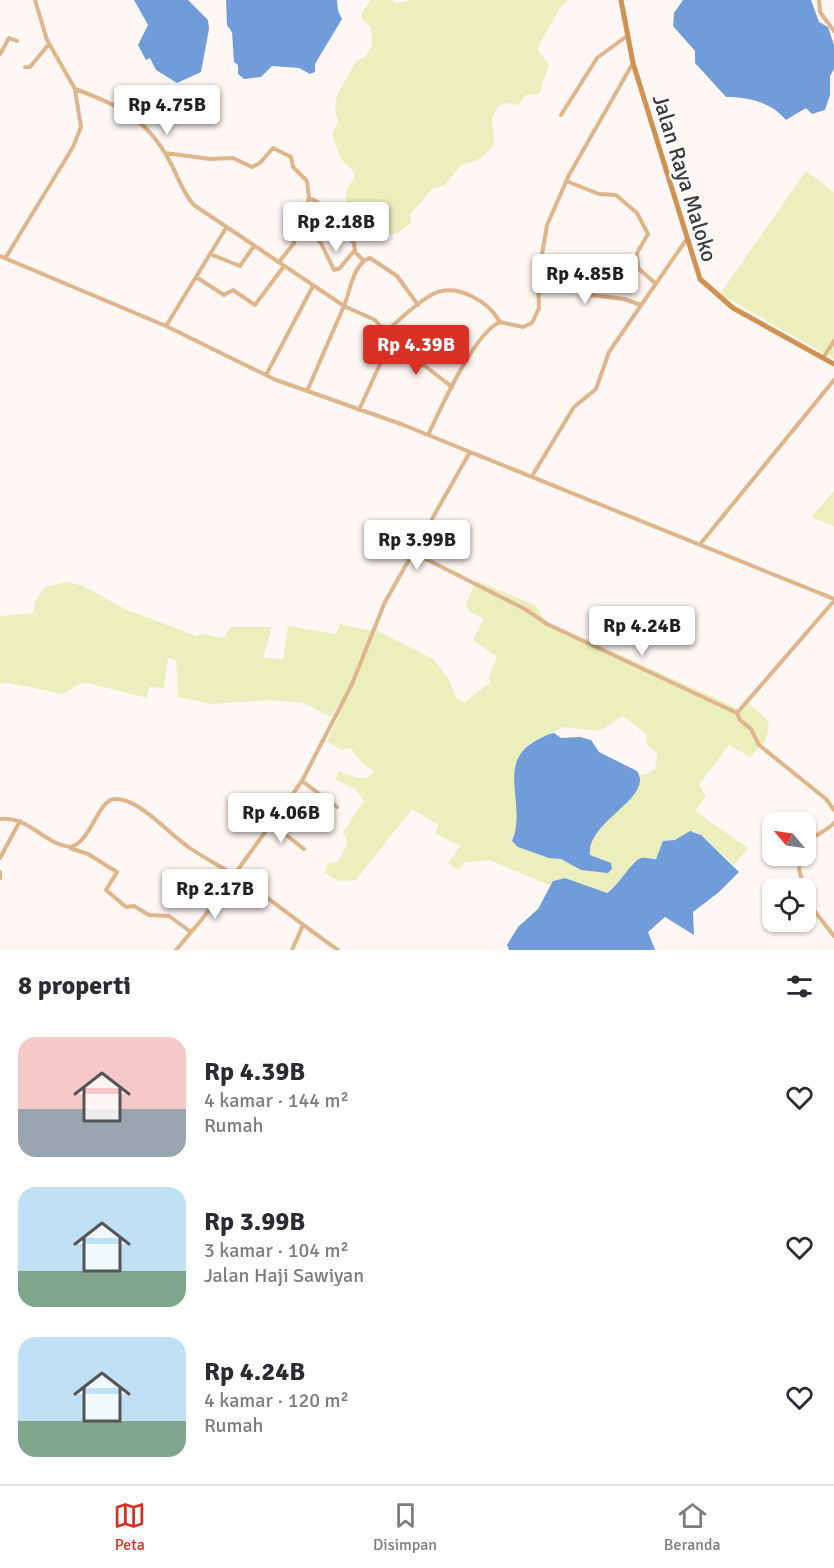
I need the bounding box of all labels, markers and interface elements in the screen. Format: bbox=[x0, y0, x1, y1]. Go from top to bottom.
pin: Rp 4.75B bbox=[105, 85, 229, 136]
street label: Jalan Raya Maloko bbox=[647, 91, 723, 265]
text: Rp 4.75B bbox=[128, 92, 206, 117]
pin: Rp 2.18B bbox=[274, 202, 398, 253]
text: Rp 2.18B bbox=[297, 209, 375, 234]
pin: Rp 4.85B bbox=[523, 254, 647, 305]
text: Rp 4.85B bbox=[546, 261, 624, 286]
pin: Rp 4.39B bbox=[354, 325, 478, 376]
text: Rp 4.39B bbox=[377, 332, 455, 357]
pin: Rp 3.99B bbox=[355, 520, 479, 571]
text: Rp 3.99B bbox=[378, 527, 456, 552]
pin: Rp 4.24B bbox=[580, 606, 704, 657]
text: Rp 4.24B bbox=[603, 613, 681, 638]
pin: Rp 4.06B bbox=[219, 793, 343, 844]
text: Rp 4.06B bbox=[242, 800, 320, 825]
north arrow bbox=[762, 812, 816, 866]
map controls bbox=[762, 812, 816, 932]
pin: Rp 2.17B bbox=[153, 869, 277, 920]
text: Rp 2.17B bbox=[176, 876, 254, 901]
button: locate bbox=[762, 878, 816, 932]
text: 8 properti bbox=[18, 970, 131, 1002]
icon: filters bbox=[783, 970, 816, 1003]
text: Rp 4.39B bbox=[204, 1056, 305, 1088]
icon: home bbox=[66, 1061, 138, 1133]
icon: heart bbox=[783, 1081, 816, 1114]
text: 4 kamar · 144 m² bbox=[204, 1088, 349, 1113]
text: Rumah bbox=[204, 1113, 264, 1138]
text: Rp 3.99B bbox=[204, 1206, 305, 1238]
icon: home bbox=[66, 1211, 138, 1283]
icon: heart bbox=[783, 1231, 816, 1264]
text: 3 kamar · 104 m² bbox=[204, 1238, 349, 1263]
text: Jalan Haji Sawiyan bbox=[204, 1263, 364, 1288]
text: Rp 4.24B bbox=[204, 1356, 305, 1388]
icon: home bbox=[66, 1361, 138, 1433]
icon: heart bbox=[783, 1381, 816, 1414]
text: 4 kamar · 120 m² bbox=[204, 1388, 349, 1413]
text: Rumah bbox=[204, 1413, 264, 1438]
tab: Peta bbox=[113, 1499, 146, 1555]
tab: Disimpan bbox=[373, 1499, 437, 1555]
tab: Beranda bbox=[664, 1499, 721, 1555]

